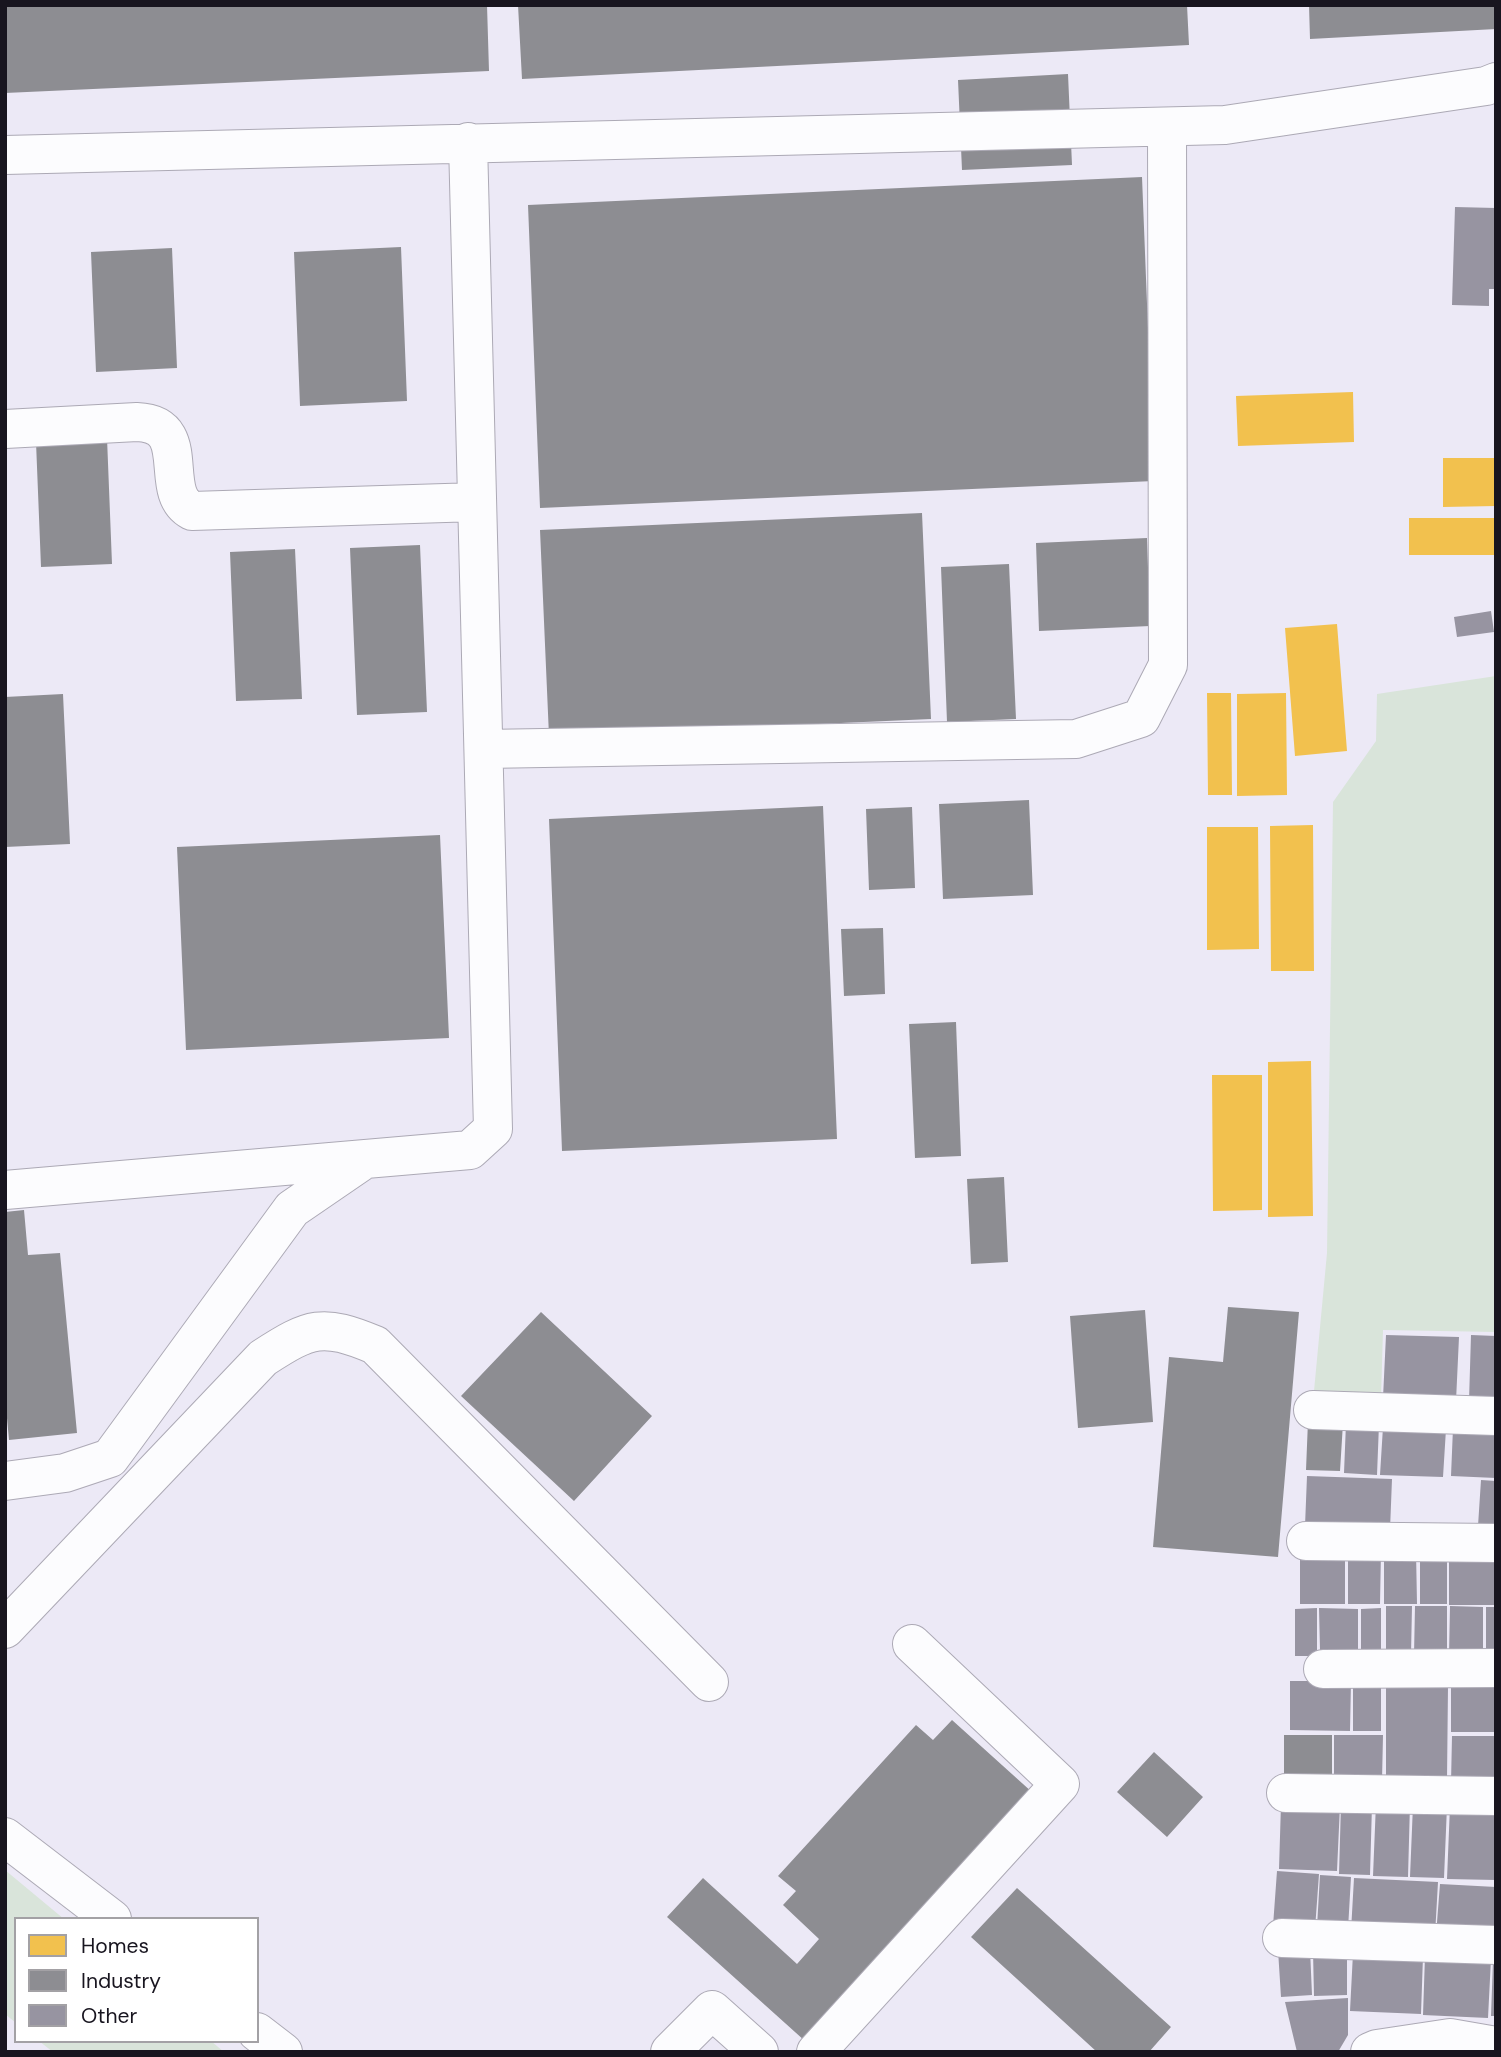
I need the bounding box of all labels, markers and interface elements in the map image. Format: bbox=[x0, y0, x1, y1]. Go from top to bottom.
legend bbox=[14, 1917, 259, 2043]
text: Homes bbox=[81, 1932, 149, 1960]
text: Industry bbox=[81, 1967, 161, 1995]
text: Other bbox=[81, 2002, 137, 2030]

